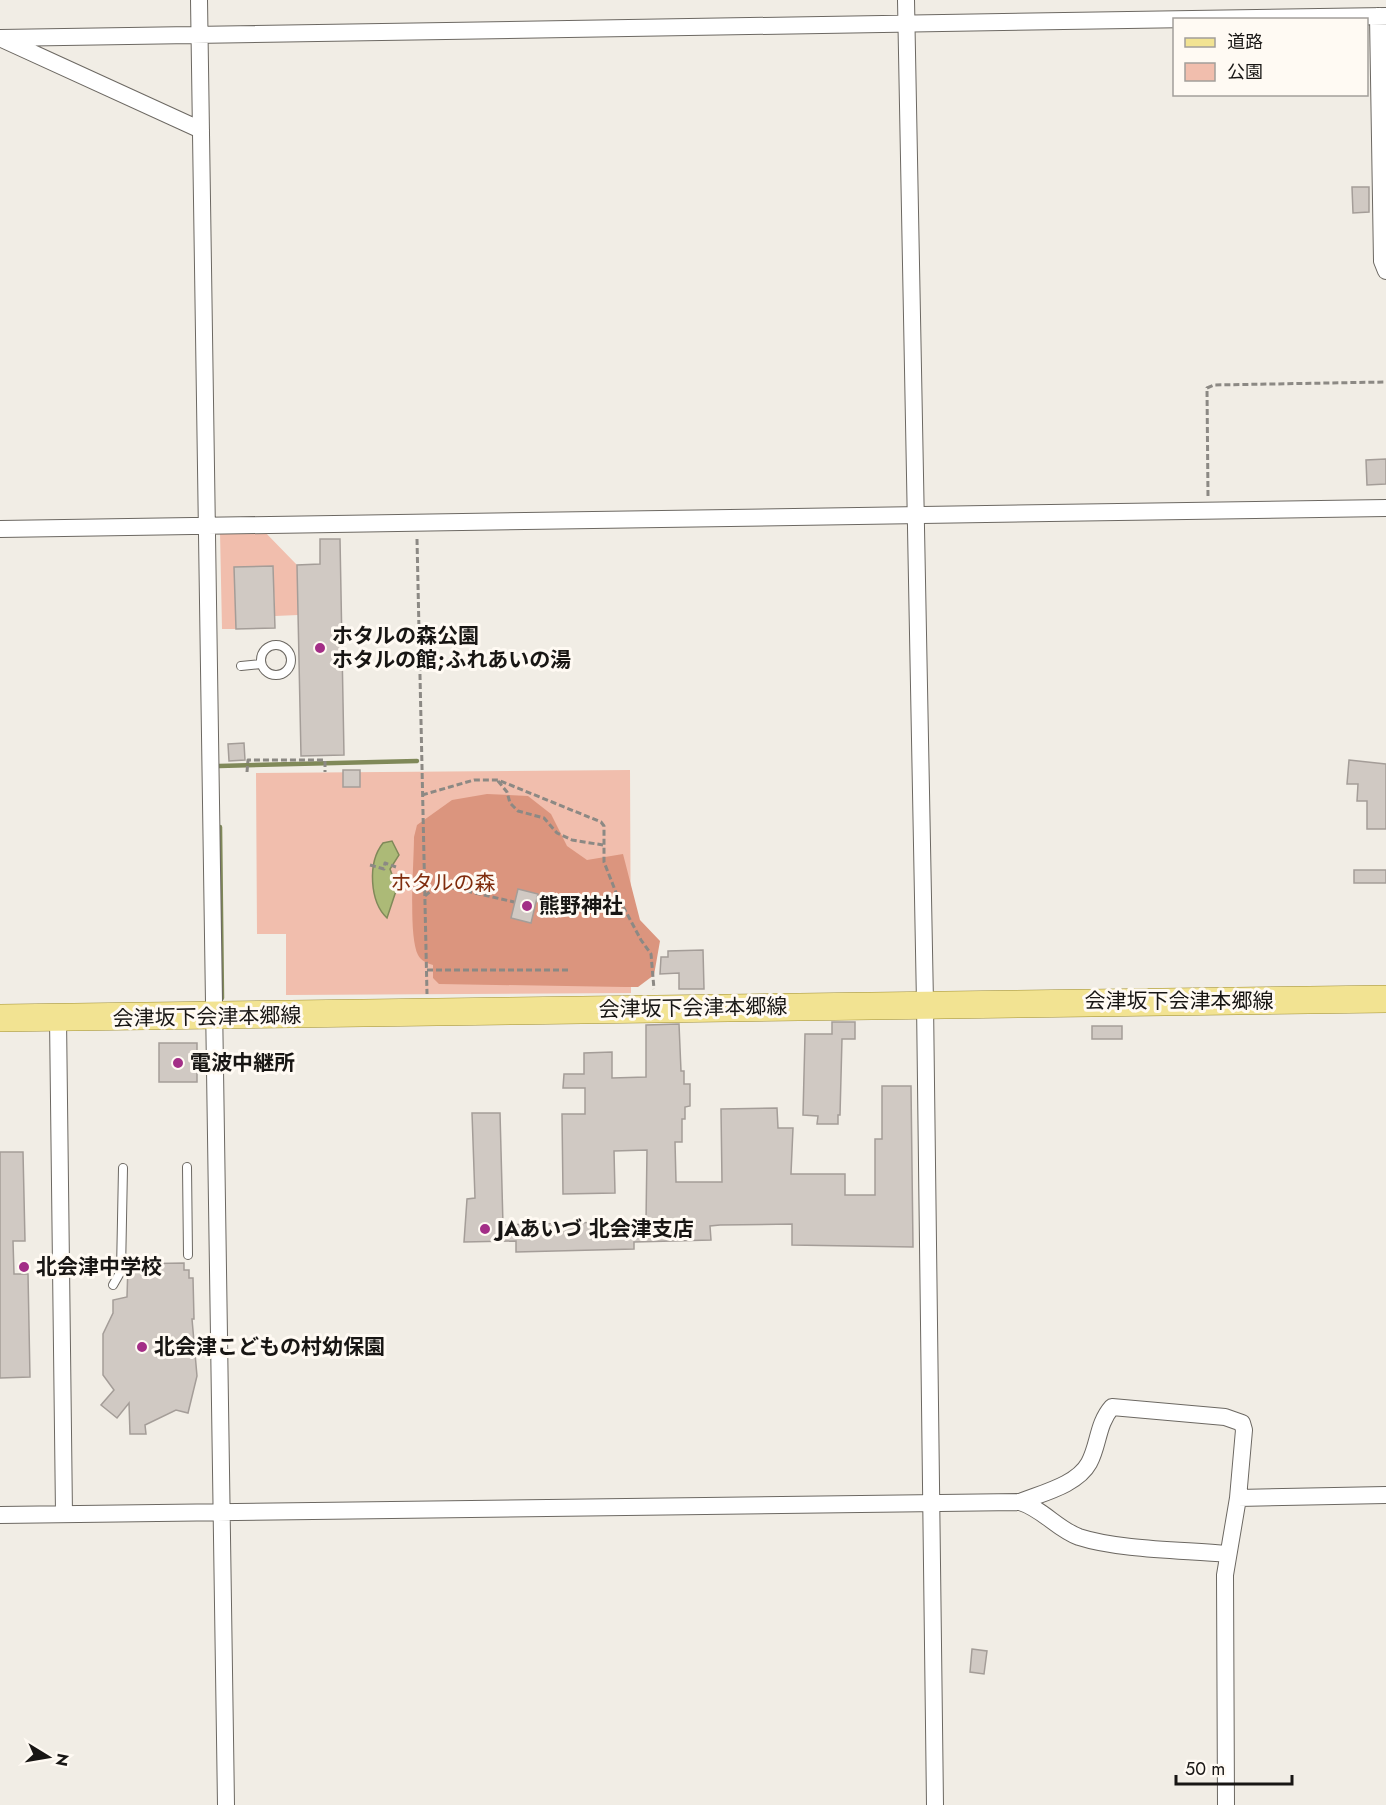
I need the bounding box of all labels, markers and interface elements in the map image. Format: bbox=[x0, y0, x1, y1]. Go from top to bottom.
legend bbox=[1173, 18, 1368, 96]
text: 道路 bbox=[1227, 29, 1263, 55]
text: 公園 bbox=[1227, 59, 1263, 85]
place label: ホタルの森公園 ホタルの館;ふれあいの湯 bbox=[332, 621, 571, 675]
marker: ホタルの森公園 ホタルの館;ふれあいの湯 bbox=[313, 641, 327, 655]
park label: ホタルの森 bbox=[391, 868, 496, 898]
place label: 熊野神社 bbox=[539, 891, 623, 921]
marker: 熊野神社 bbox=[520, 899, 534, 913]
street label: 会津坂下会津本郷線 bbox=[1085, 986, 1274, 1016]
street label: 会津坂下会津本郷線 bbox=[598, 991, 788, 1025]
street label: 会津坂下会津本郷線 bbox=[112, 1000, 302, 1034]
place label: 電波中継所 bbox=[190, 1048, 295, 1078]
marker: 電波中継所 bbox=[171, 1056, 185, 1070]
place label: JAあいづ 北会津支店 bbox=[493, 1214, 694, 1244]
marker: JAあいづ 北会津支店 bbox=[478, 1222, 492, 1236]
place label: 北会津中学校 bbox=[36, 1252, 162, 1282]
marker: 北会津中学校 bbox=[17, 1260, 31, 1274]
place label: 北会津こどもの村幼保園 bbox=[154, 1332, 385, 1362]
marker: 北会津こどもの村幼保園 bbox=[135, 1340, 149, 1354]
north arrow bbox=[18, 1727, 78, 1787]
scale bar bbox=[1176, 1748, 1292, 1786]
text: N bbox=[50, 1751, 75, 1768]
text: 50 m bbox=[1185, 1756, 1225, 1782]

